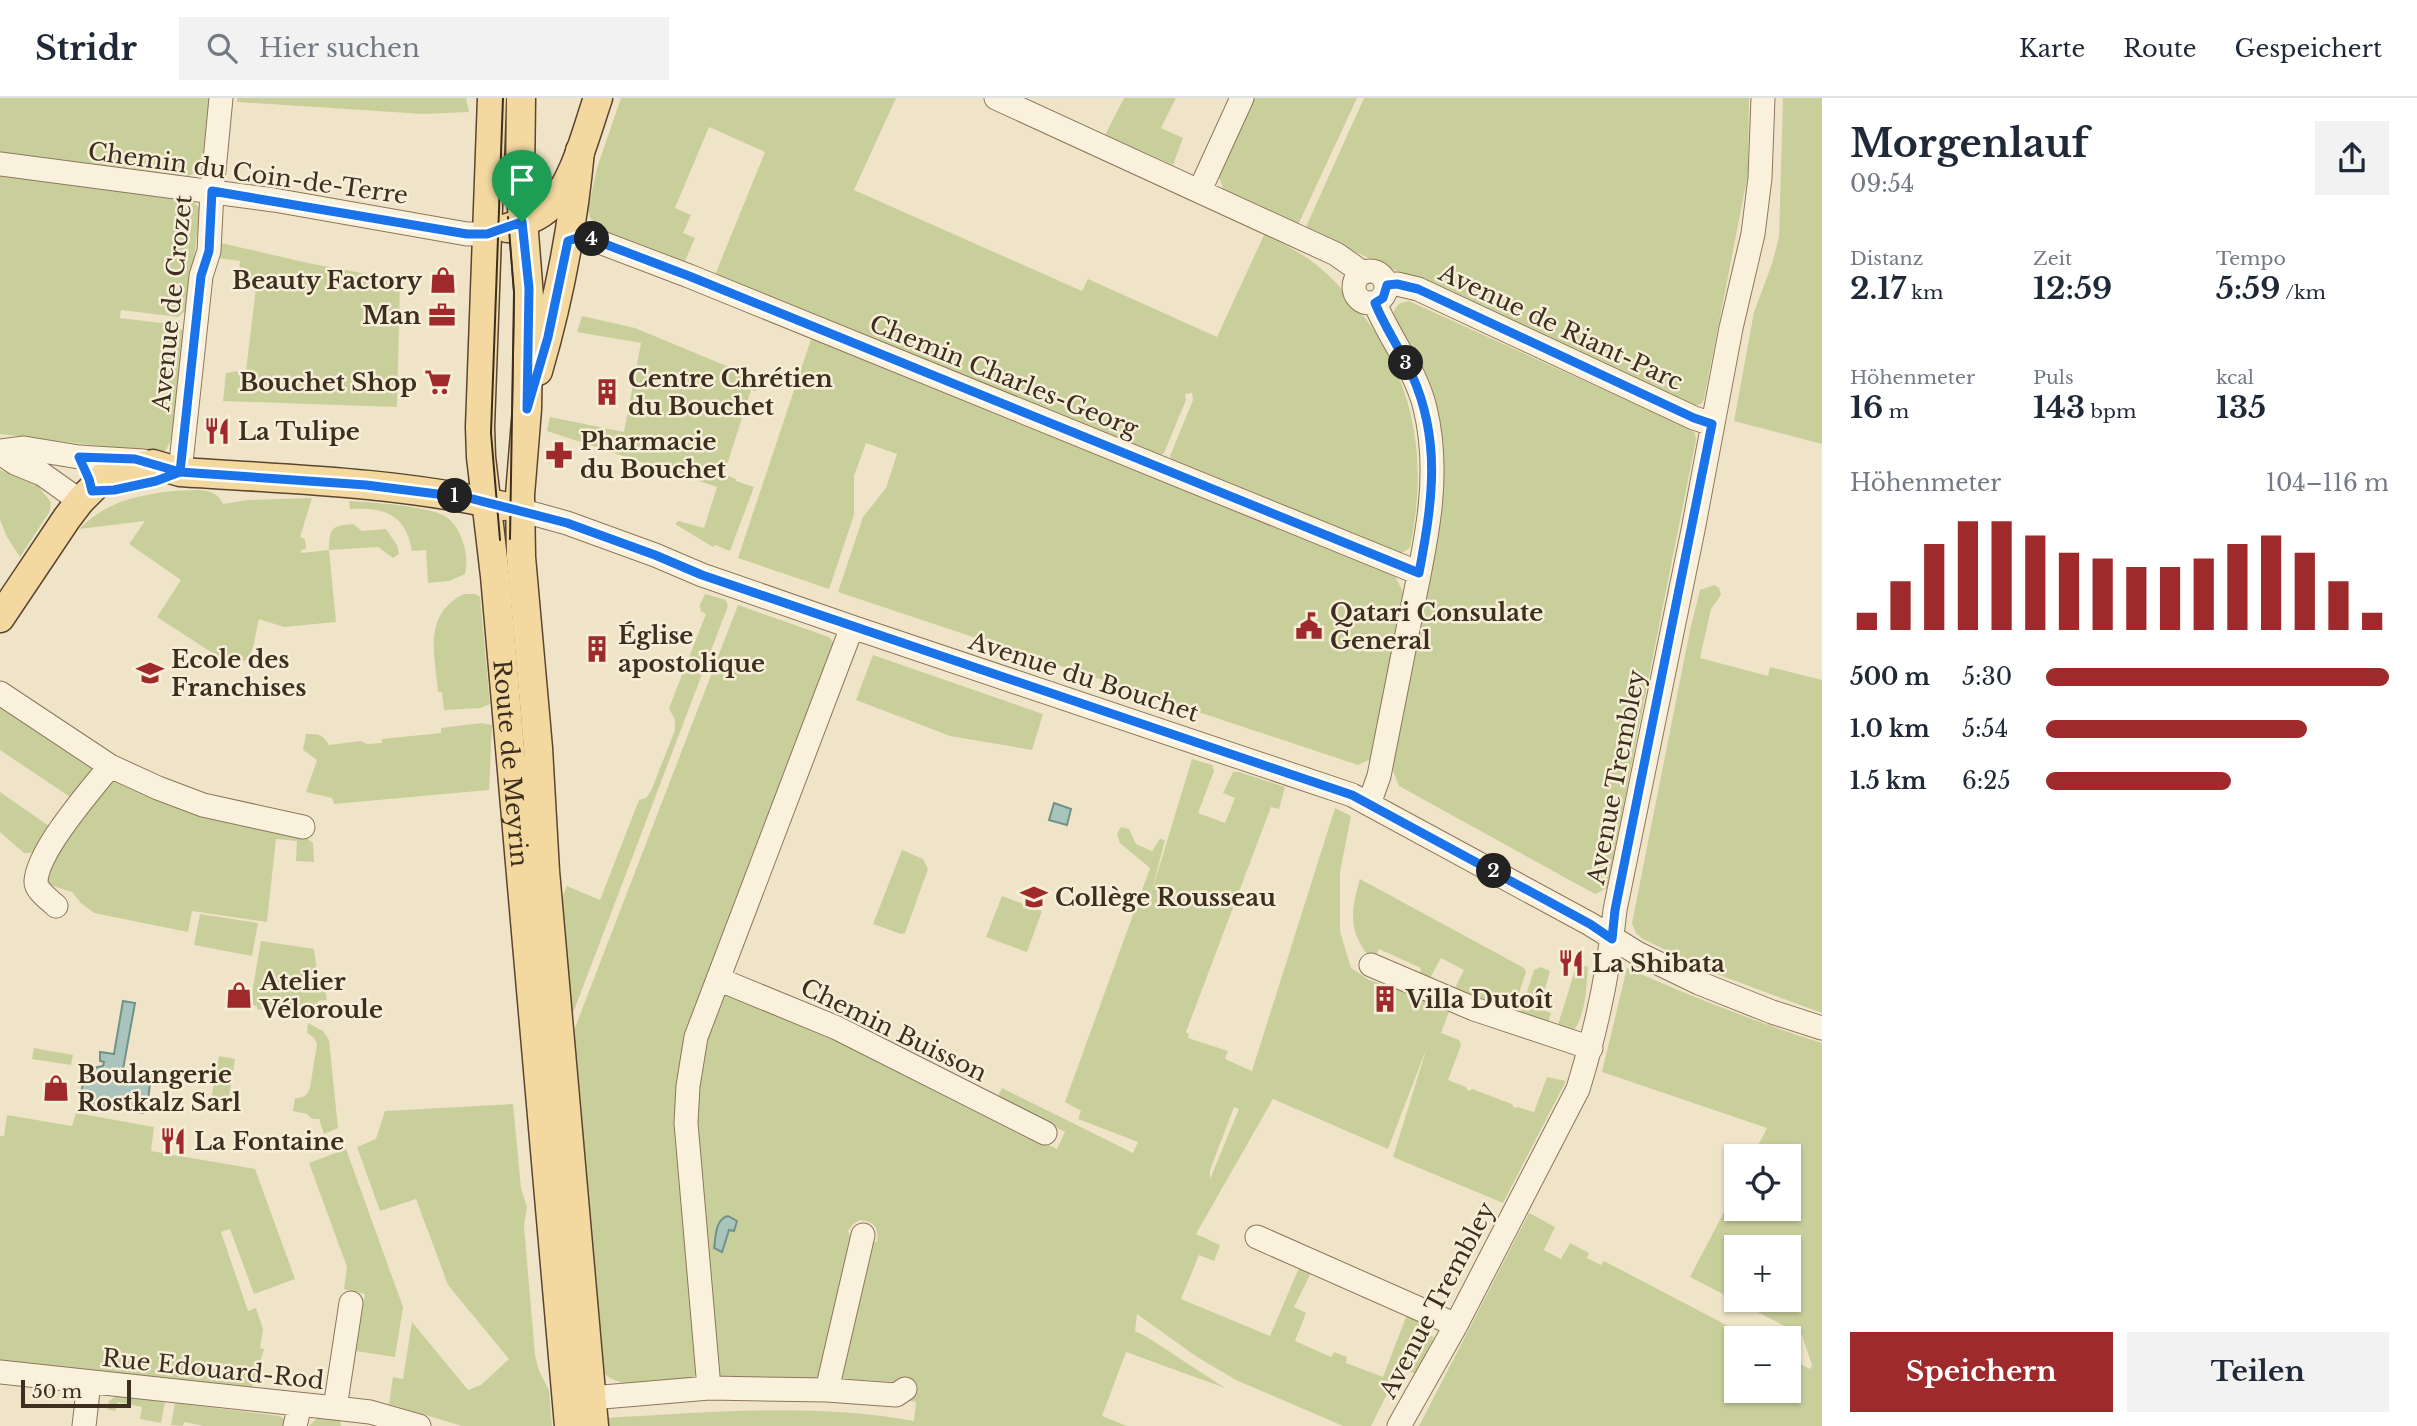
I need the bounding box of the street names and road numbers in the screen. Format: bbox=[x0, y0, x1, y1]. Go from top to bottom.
street label: Chemin du Coin-de-Terre bbox=[86, 136, 410, 210]
street label: Avenue de Crozet bbox=[146, 193, 198, 414]
street label: Avenue de Riant-Parc bbox=[1434, 257, 1688, 396]
street label: Chemin Charles-Georg bbox=[865, 309, 1143, 443]
street label: Avenue du Bouchet bbox=[965, 626, 1203, 728]
street label: Route de Meyrin bbox=[488, 659, 535, 868]
street label: Avenue Trembley bbox=[1581, 667, 1651, 888]
street label: Chemin Buisson bbox=[796, 972, 992, 1088]
street label: Avenue Trembley bbox=[1373, 1196, 1501, 1404]
street label: Rue Edouard-Rod bbox=[101, 1343, 325, 1395]

